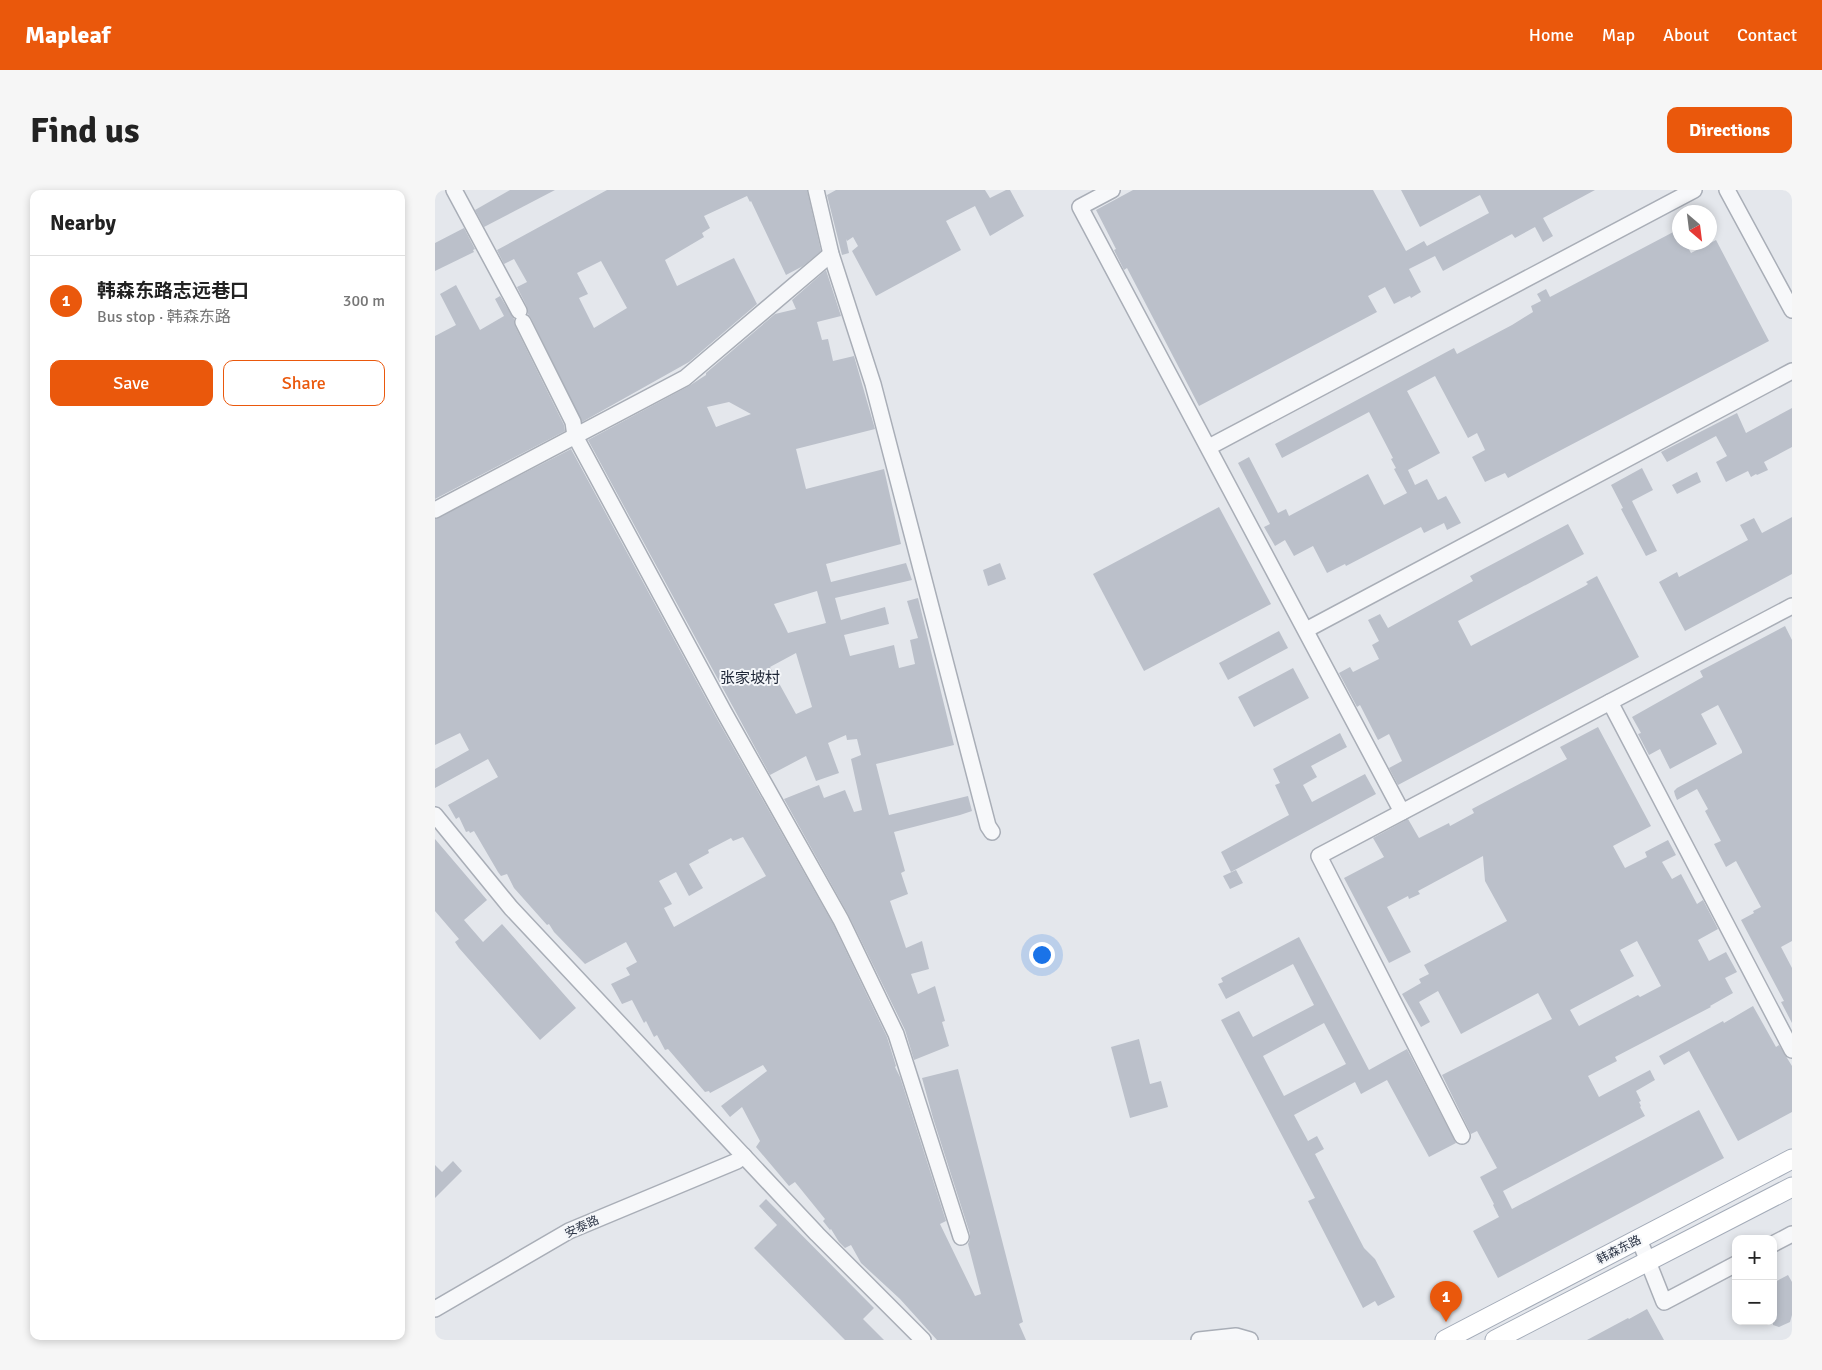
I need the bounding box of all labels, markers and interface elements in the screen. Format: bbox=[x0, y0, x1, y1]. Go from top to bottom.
text: Mapleaf bbox=[25, 20, 110, 50]
text: Home bbox=[1529, 24, 1574, 46]
text: Map bbox=[1602, 24, 1635, 46]
text: About bbox=[1663, 24, 1709, 46]
text: Contact bbox=[1737, 24, 1797, 46]
button: Directions bbox=[1667, 107, 1792, 153]
text: Find us bbox=[30, 109, 140, 152]
north arrow bbox=[1672, 205, 1717, 250]
text: Nearby bbox=[50, 210, 116, 236]
text: 韩森东路志远巷口 bbox=[97, 279, 249, 303]
text: 1 bbox=[62, 291, 70, 311]
text: 300 m bbox=[343, 291, 385, 311]
text: Bus stop · 韩森东路 bbox=[97, 307, 231, 327]
button: Save bbox=[50, 360, 213, 406]
button: Share bbox=[223, 360, 385, 406]
district label: 张家坡村 bbox=[720, 669, 780, 687]
your location bbox=[1029, 942, 1055, 968]
street label: 安泰路 bbox=[563, 1213, 601, 1241]
street label: 韩森东路 bbox=[1594, 1232, 1644, 1268]
map controls bbox=[1732, 1235, 1777, 1325]
button: + bbox=[1732, 1235, 1777, 1280]
button: − bbox=[1732, 1280, 1777, 1325]
pin: 1 bbox=[1430, 1281, 1462, 1322]

